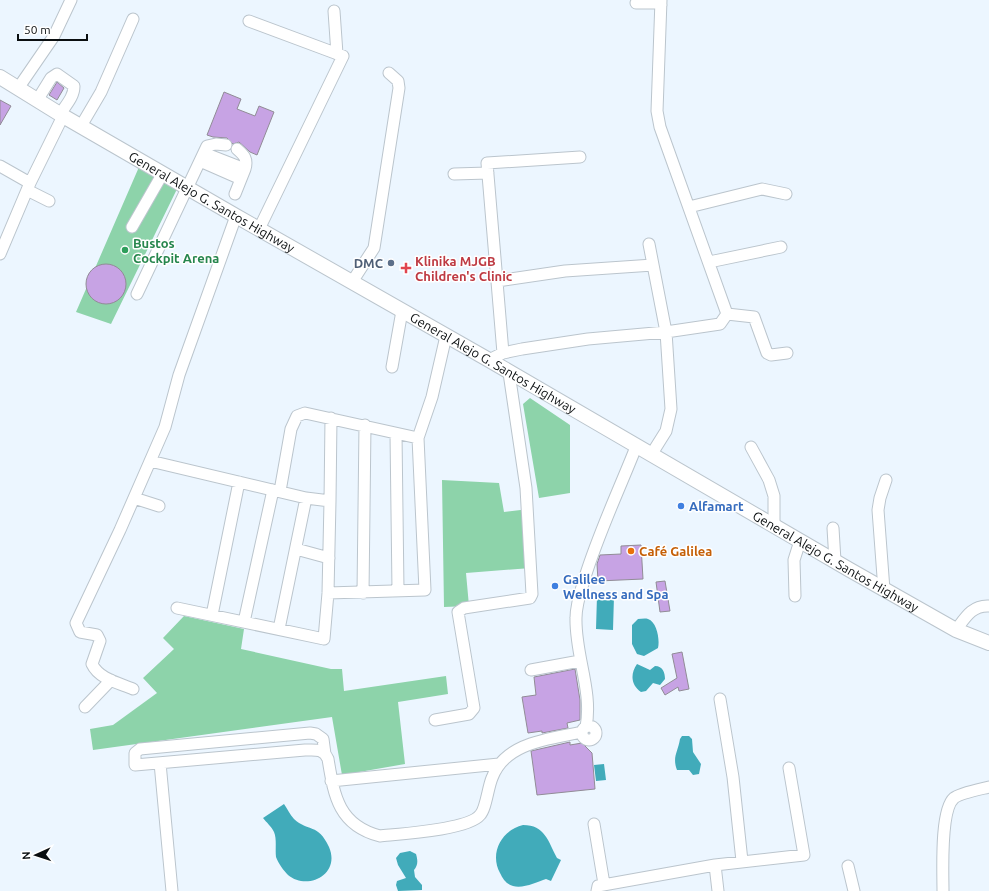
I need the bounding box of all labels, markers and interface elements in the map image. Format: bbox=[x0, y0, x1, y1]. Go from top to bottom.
scale bar bbox=[18, 16, 87, 42]
text: 50 m bbox=[24, 23, 51, 36]
street label: General Alejo G. Santos Highway bbox=[127, 149, 297, 255]
place label: Bustos Cockpit Arena bbox=[133, 236, 219, 265]
marker: Bustos Cockpit Arena bbox=[120, 245, 130, 255]
place label: Klinika MJGB Children's Clinic bbox=[415, 254, 513, 283]
place label: DMC bbox=[354, 256, 384, 270]
marker: DMC bbox=[386, 258, 396, 268]
marker: Klinika MJGB Children's Clinic bbox=[400, 262, 412, 274]
street label: General Alejo G. Santos Highway bbox=[408, 310, 578, 416]
place label: Alfamart bbox=[689, 499, 744, 513]
marker: Alfamart bbox=[676, 501, 686, 511]
street label: General Alejo G. Santos Highway bbox=[750, 508, 921, 614]
place label: Café Galilea bbox=[639, 544, 712, 558]
marker: Café Galilea bbox=[626, 546, 636, 556]
place label: Galilee Wellness and Spa bbox=[563, 572, 668, 601]
marker: Galilee Wellness and Spa bbox=[550, 581, 560, 591]
north arrow bbox=[16, 835, 56, 875]
text: N bbox=[20, 851, 32, 860]

